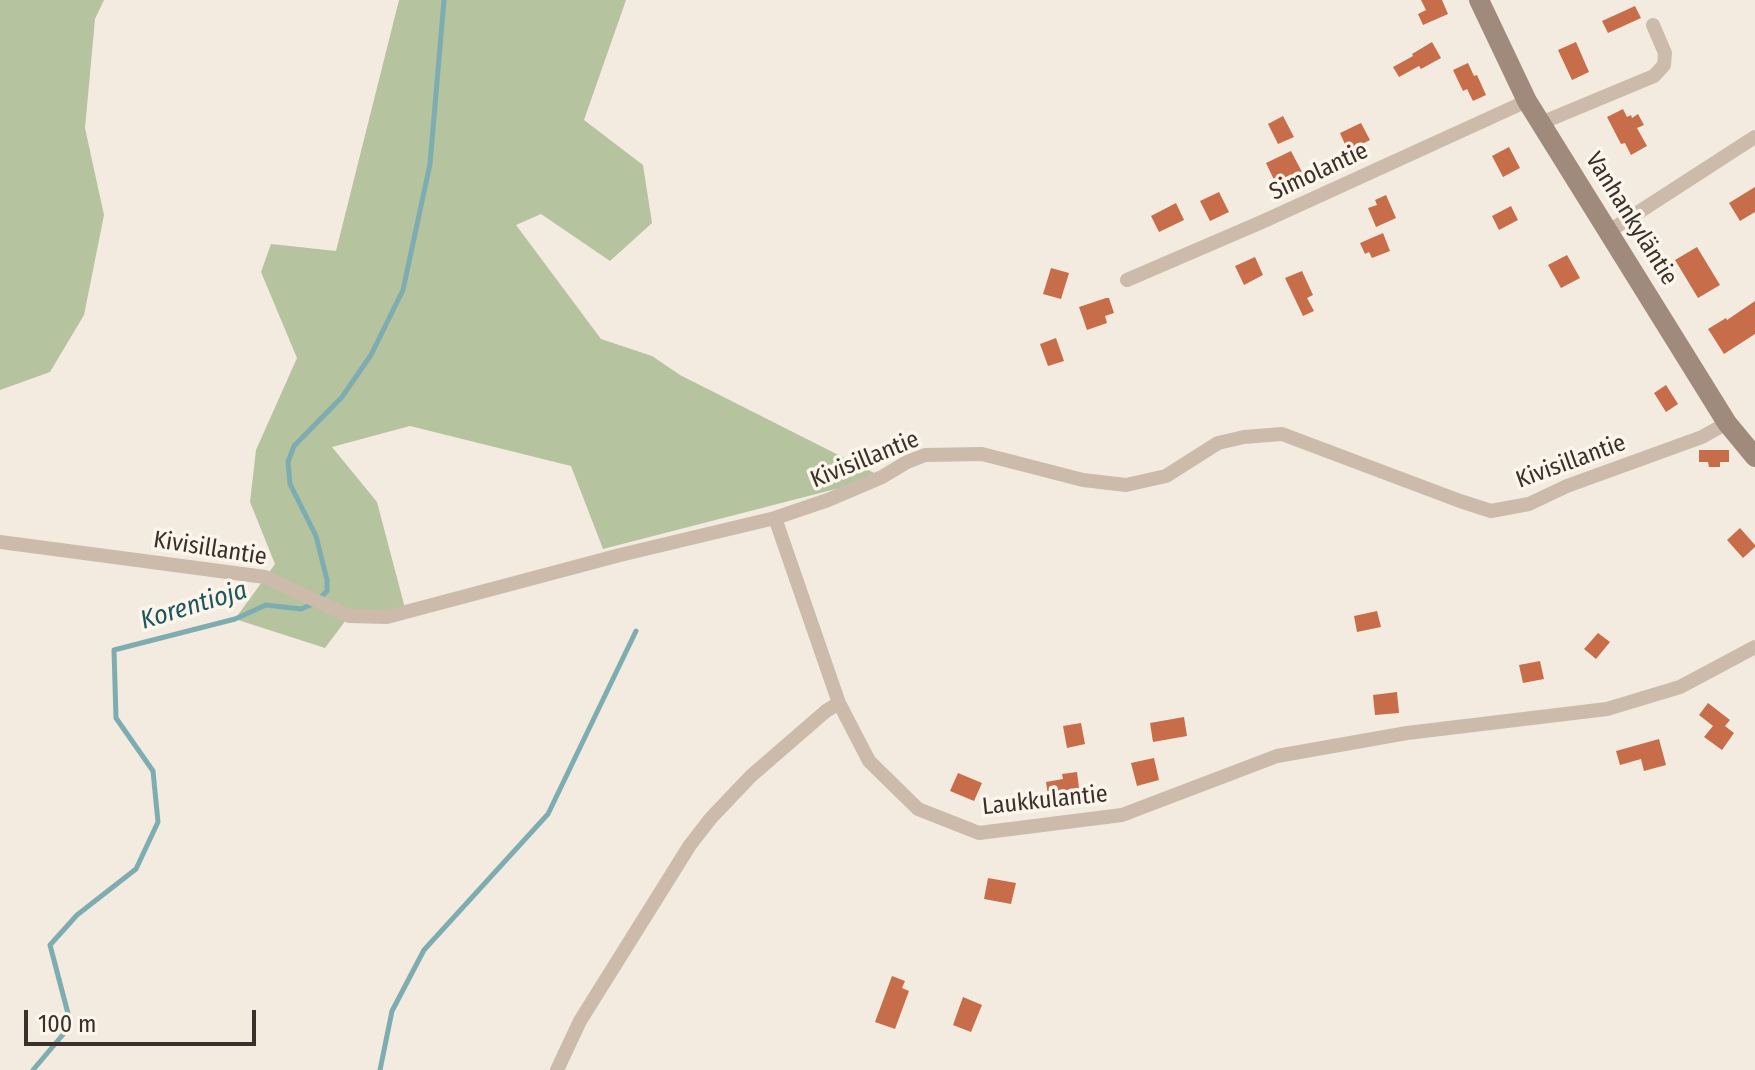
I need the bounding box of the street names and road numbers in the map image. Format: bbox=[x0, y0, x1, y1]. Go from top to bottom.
street label: Simolantie bbox=[1265, 137, 1373, 207]
street label: Vanhankyläntie bbox=[1579, 147, 1683, 291]
street label: Kivisillantie bbox=[807, 425, 923, 495]
street label: Kivisillantie bbox=[1512, 429, 1630, 495]
street label: Kivisillantie bbox=[151, 526, 269, 572]
street label: Laukkulantie bbox=[981, 780, 1109, 822]

